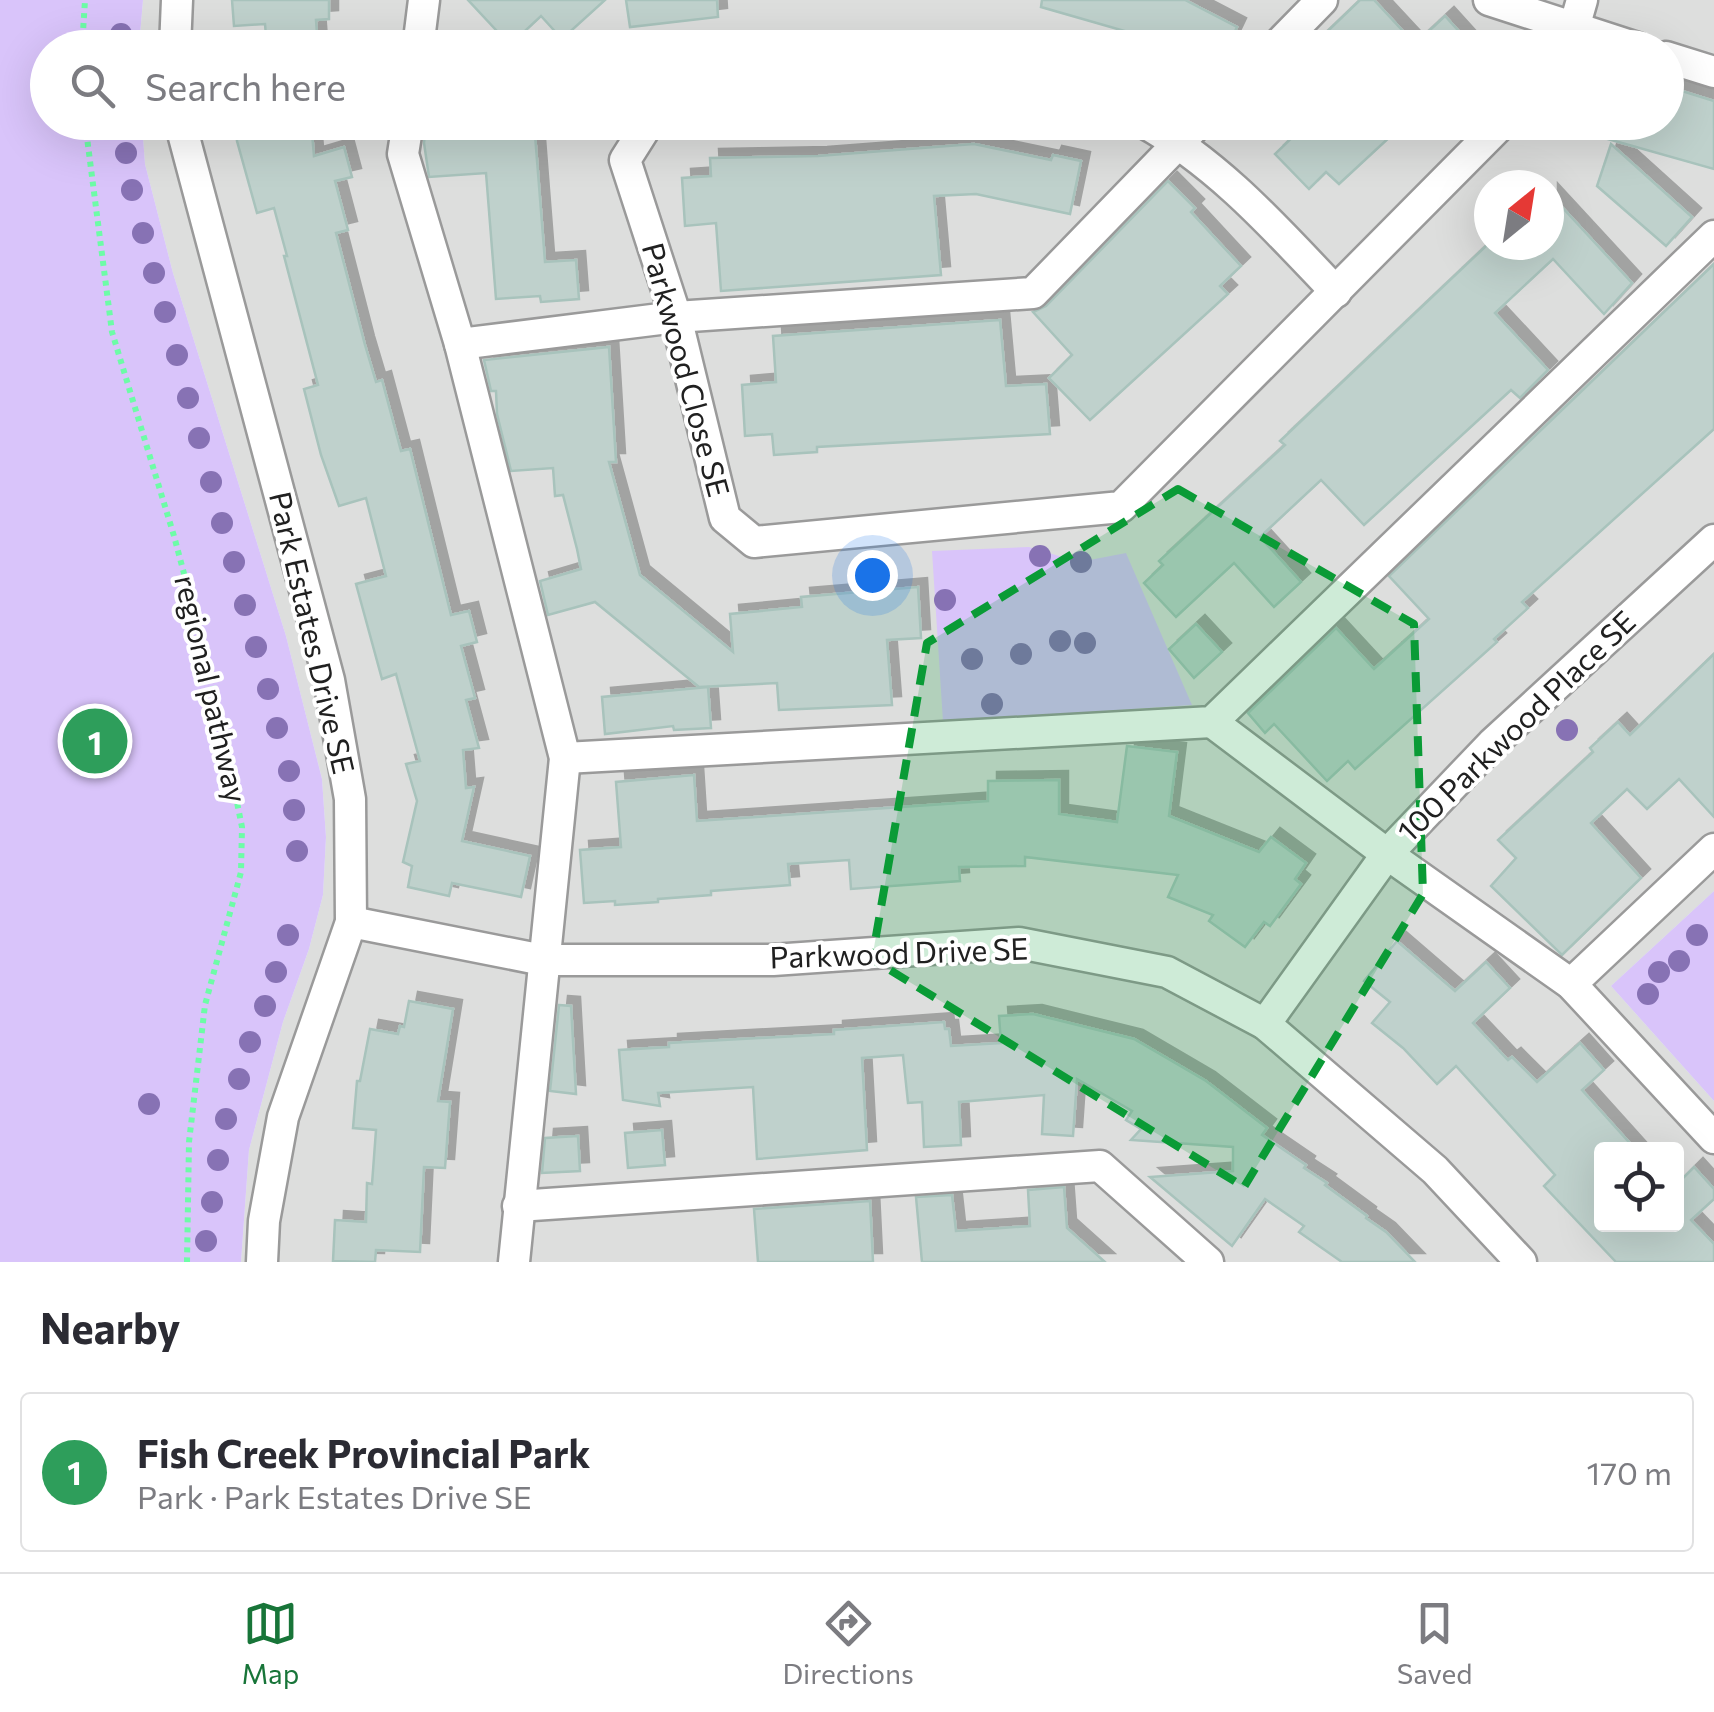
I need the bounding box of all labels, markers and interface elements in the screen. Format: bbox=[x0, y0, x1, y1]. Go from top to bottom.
search box bbox=[30, 30, 1684, 140]
icon: search bbox=[65, 58, 120, 113]
text: Search here bbox=[145, 62, 346, 109]
north arrow bbox=[1474, 170, 1564, 260]
street label: Parkwood Close SE bbox=[636, 238, 739, 500]
street label: Park Estates Drive SE bbox=[263, 488, 364, 777]
your location bbox=[847, 550, 898, 601]
street label: regional pathway bbox=[168, 571, 257, 806]
street label: 100 Parkwood Place SE bbox=[1388, 602, 1642, 849]
pin: 1 bbox=[62, 704, 128, 778]
street label: Parkwood Drive SE bbox=[769, 928, 1029, 975]
map controls bbox=[1594, 1142, 1684, 1232]
button: locate bbox=[1594, 1142, 1684, 1232]
text: Nearby bbox=[40, 1301, 180, 1353]
text: Fish Creek Provincial Park bbox=[137, 1429, 590, 1476]
text: 1 bbox=[67, 1452, 82, 1492]
text: 170 m bbox=[1587, 1452, 1672, 1492]
text: Park · Park Estates Drive SE bbox=[137, 1476, 532, 1516]
tab: Map bbox=[242, 1596, 299, 1690]
tab: Directions bbox=[782, 1596, 914, 1690]
tab: Saved bbox=[1397, 1596, 1472, 1690]

